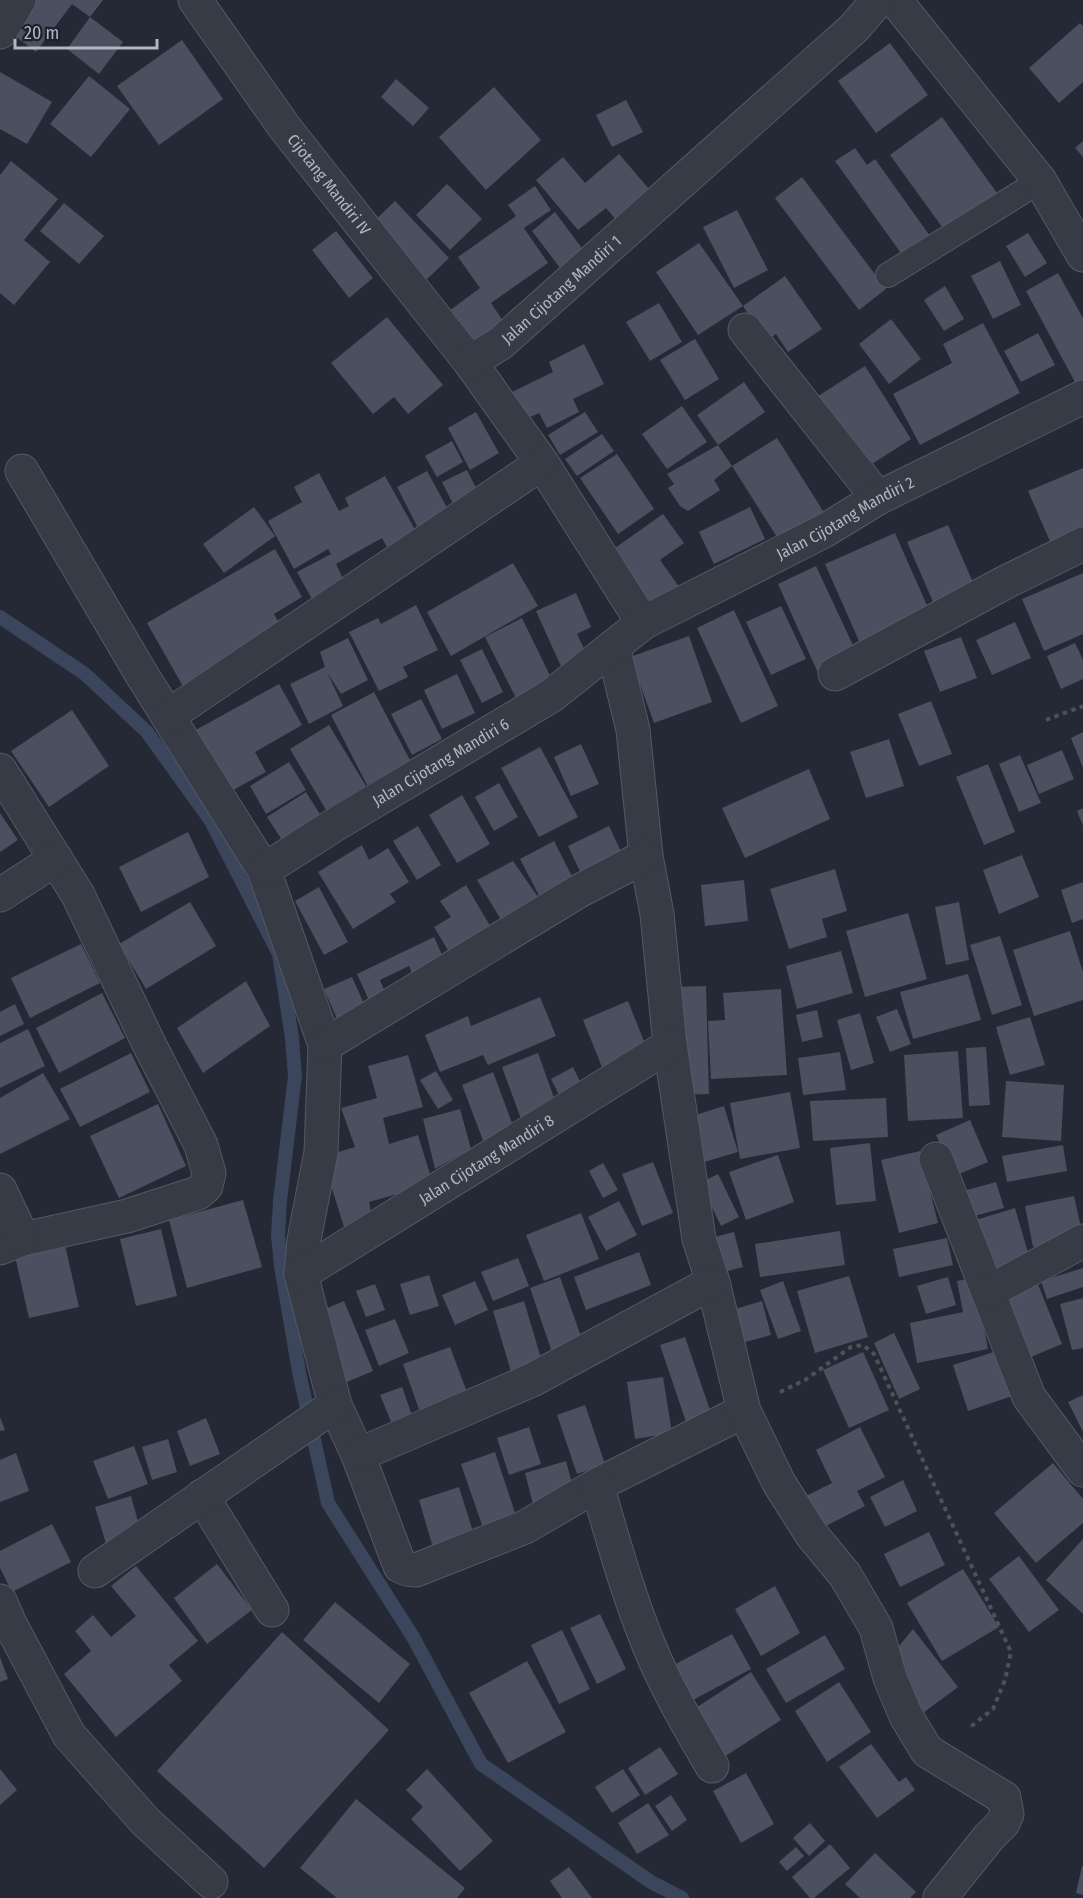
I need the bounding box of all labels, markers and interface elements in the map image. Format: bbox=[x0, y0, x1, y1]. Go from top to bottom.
scale bar bbox=[15, 12, 158, 50]
text: 20 m bbox=[24, 22, 59, 44]
street label: Cijotang Mandiri IV bbox=[283, 130, 375, 239]
street label: Jalan Cijotang Mandiri 1 bbox=[498, 231, 625, 348]
street label: Jalan Cijotang Mandiri 2 bbox=[773, 473, 917, 564]
street label: Jalan Cijotang Mandiri 6 bbox=[369, 714, 512, 810]
street label: Jalan Cijotang Mandiri 8 bbox=[415, 1110, 557, 1209]

